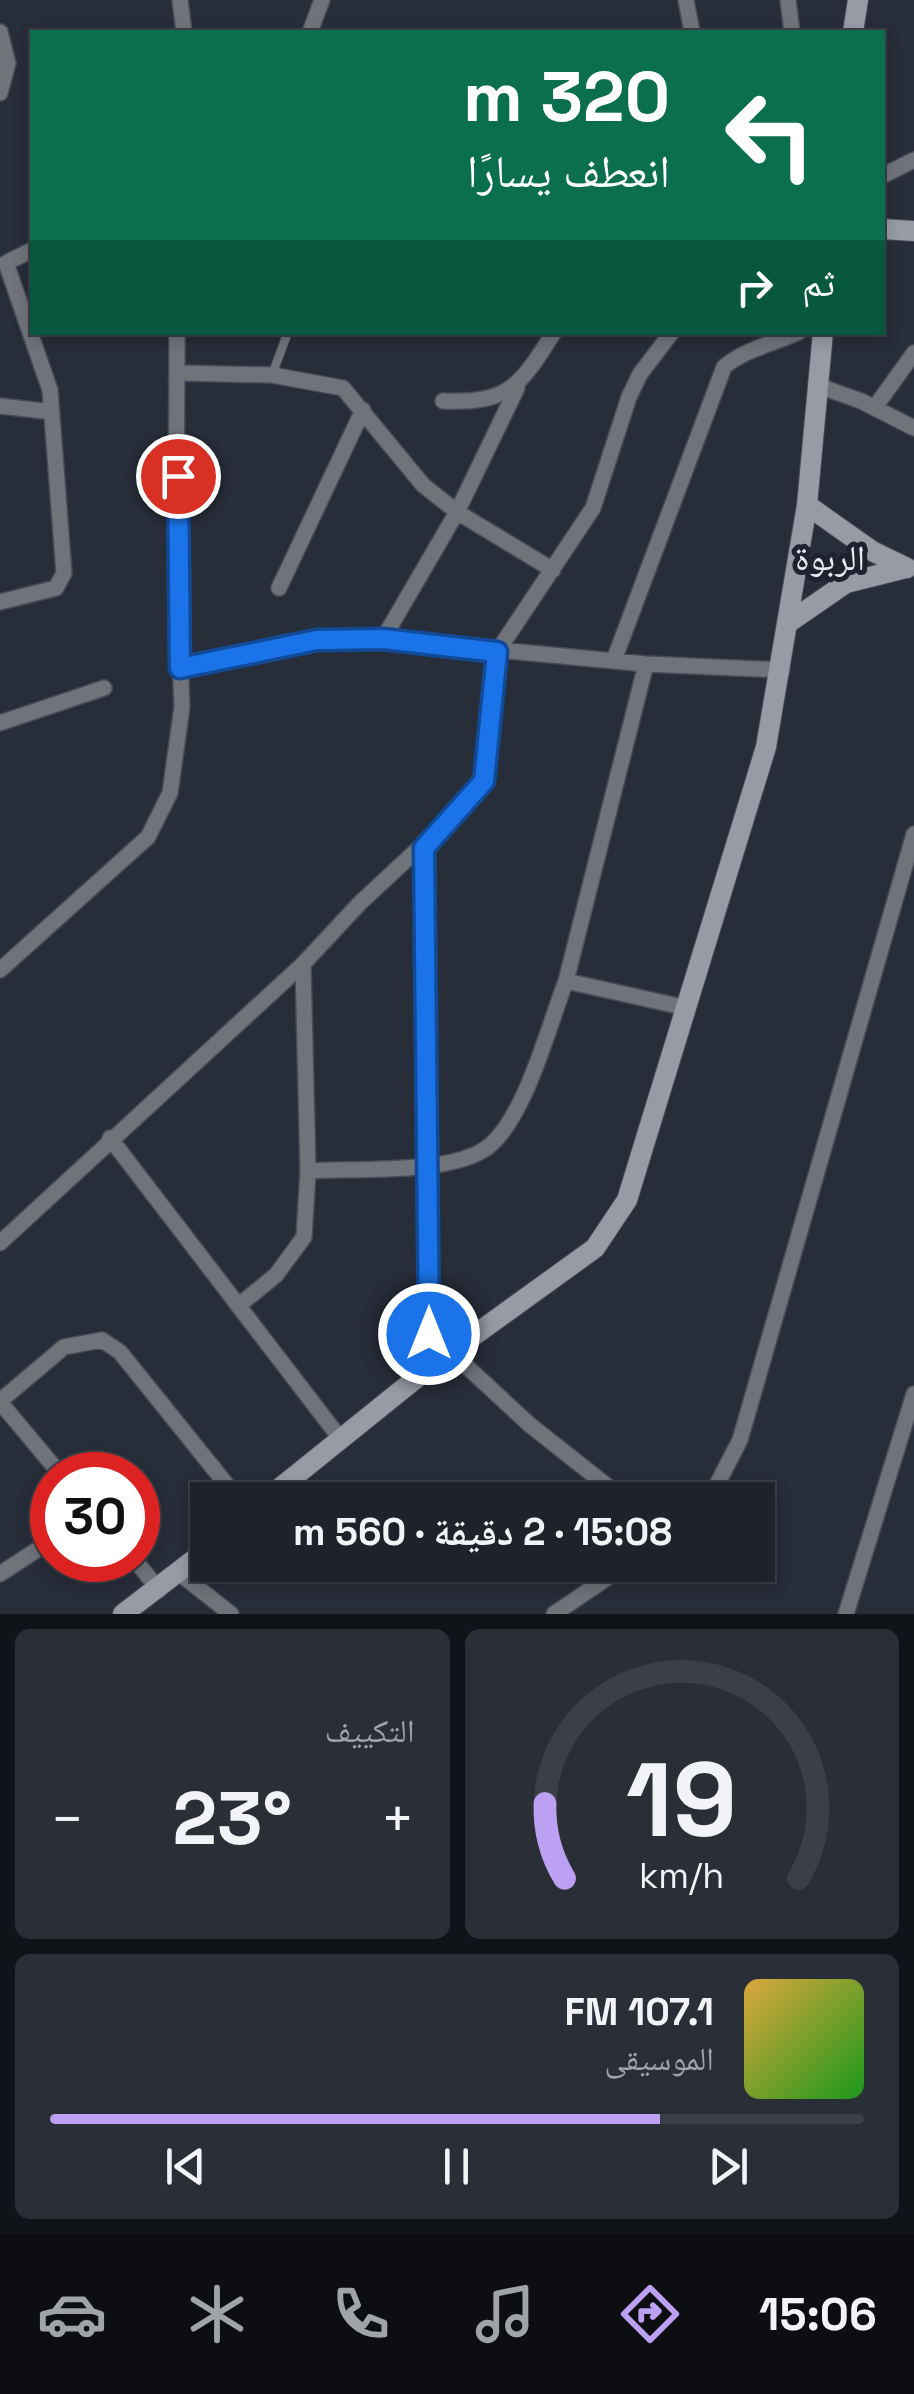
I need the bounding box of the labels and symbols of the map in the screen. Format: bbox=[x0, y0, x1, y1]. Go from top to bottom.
pin bbox=[136, 434, 221, 519]
district label: الربوة bbox=[795, 536, 865, 580]
position arrow bbox=[377, 1282, 481, 1386]
speed limit sign: 30 bbox=[30, 1452, 160, 1582]

